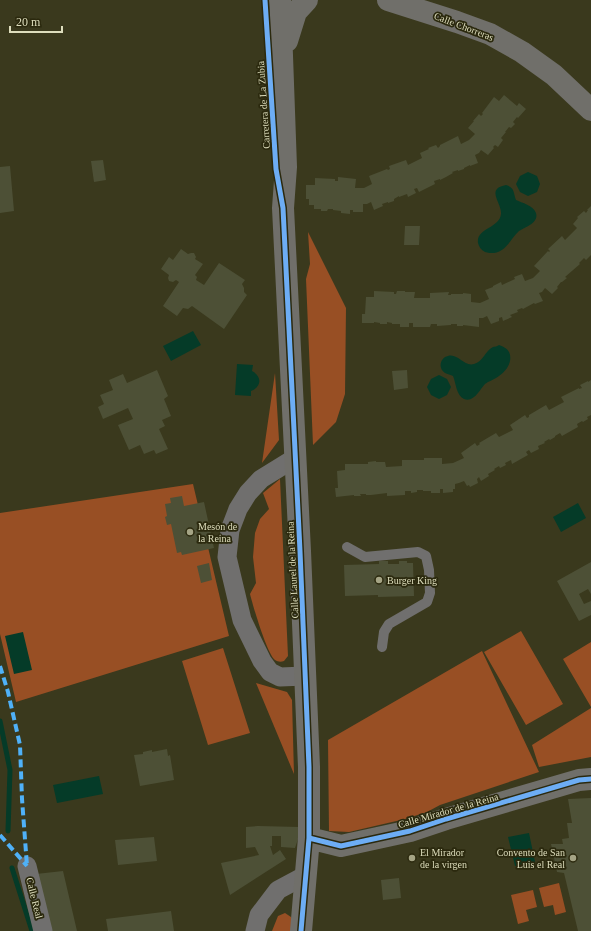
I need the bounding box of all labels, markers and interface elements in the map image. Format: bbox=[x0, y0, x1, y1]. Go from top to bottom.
scale bar bbox=[10, 8, 62, 34]
street label: Calle Chorreras bbox=[432, 10, 495, 43]
text: 20 m bbox=[16, 15, 41, 29]
street label: Carretera de La Zubia bbox=[255, 60, 272, 149]
place label: Mesón de la Reina bbox=[198, 521, 238, 544]
street label: Calle Laurel de la Reina bbox=[284, 521, 301, 619]
marker: Mesón de la Reina bbox=[185, 527, 195, 537]
marker: Burger King bbox=[374, 575, 384, 585]
place label: Burger King bbox=[387, 575, 437, 586]
street label: Calle Mirador de la Reina bbox=[397, 791, 500, 830]
place label: El Mirador de la virgen bbox=[420, 847, 467, 870]
place label: Convento de San Luis el Real bbox=[497, 847, 565, 870]
marker: El Mirador de la virgen bbox=[407, 853, 417, 863]
marker: Convento de San Luis el Real bbox=[568, 853, 578, 863]
street label: Calle Real bbox=[24, 876, 45, 920]

